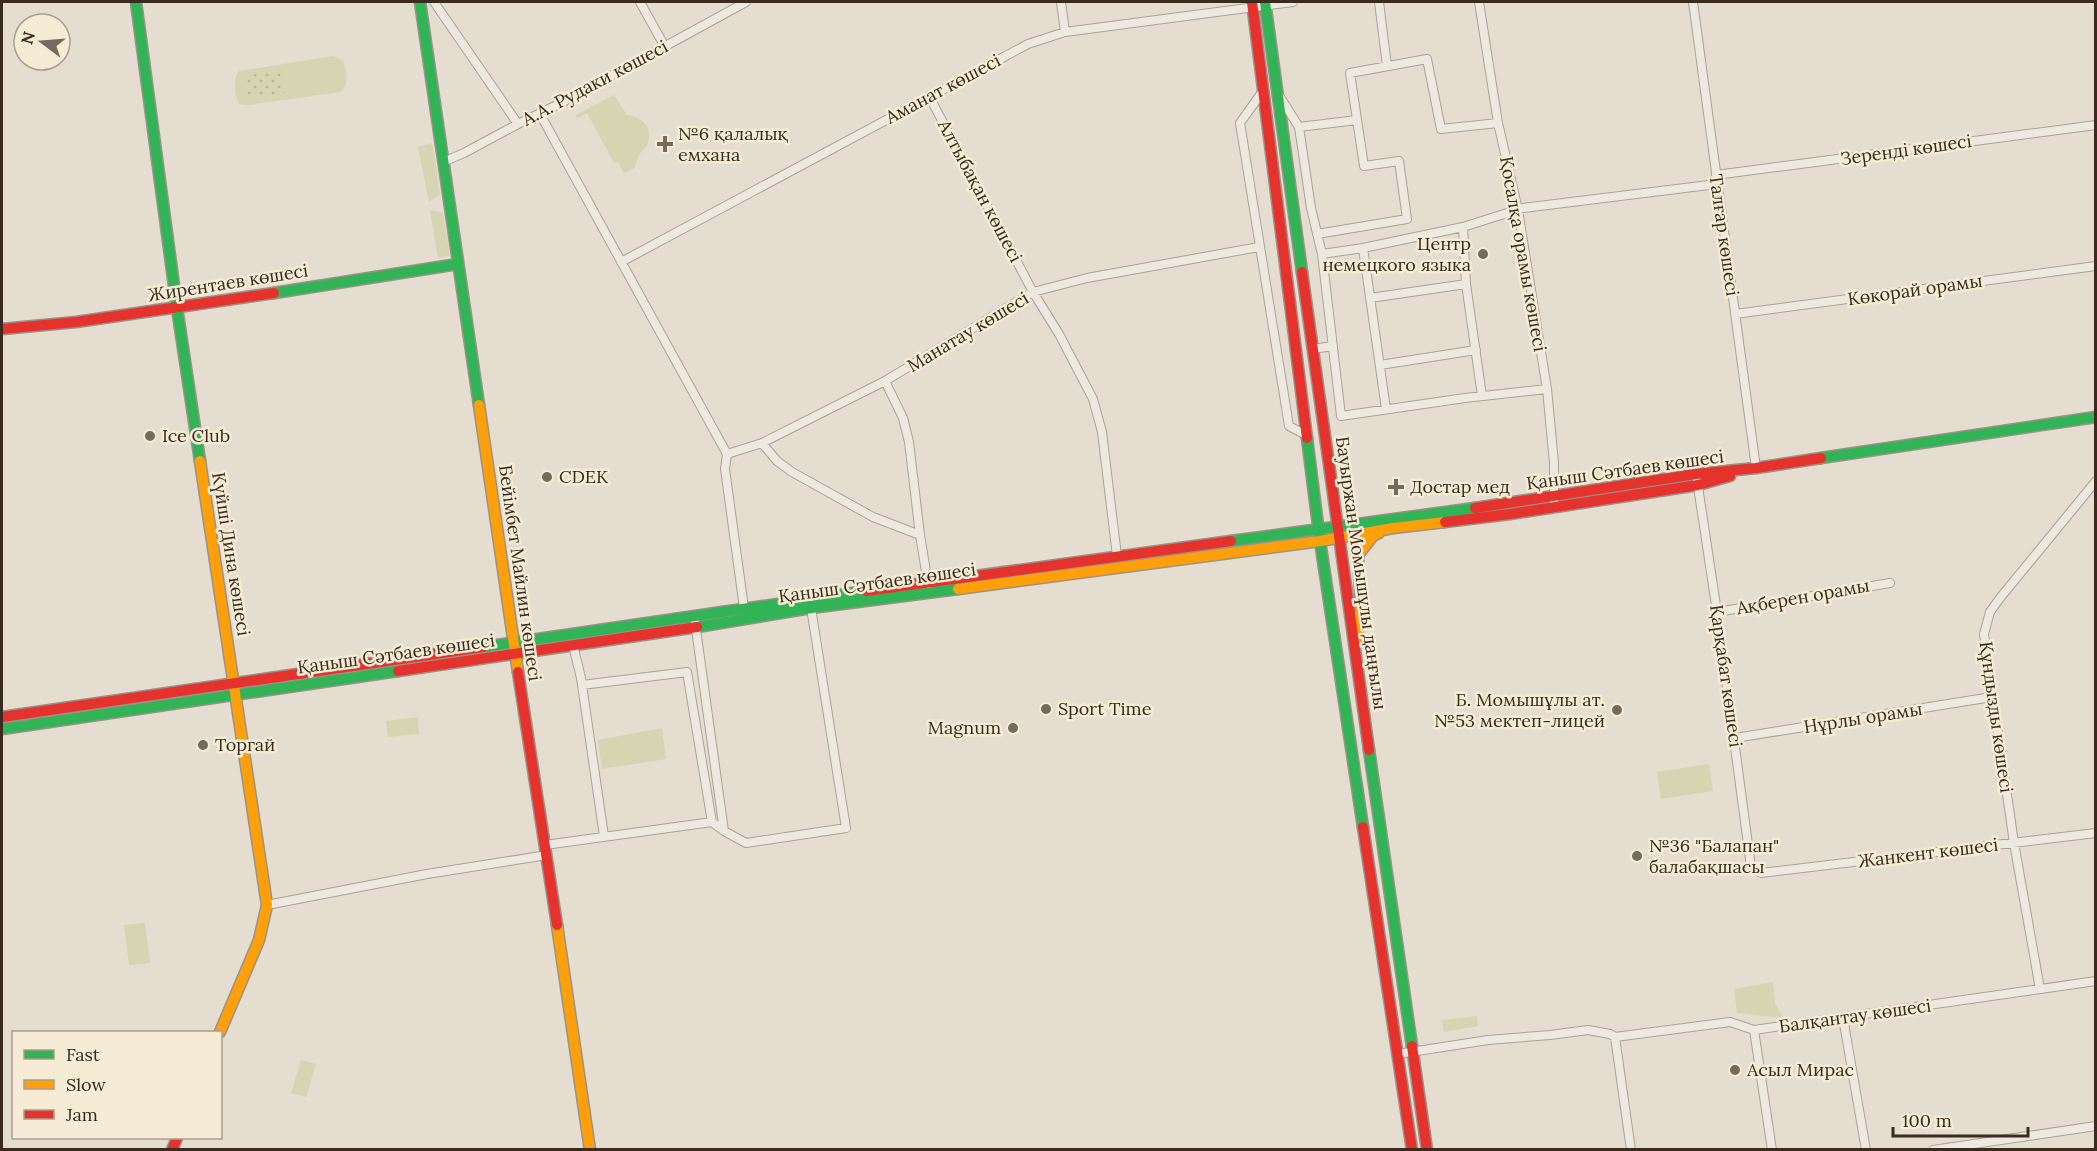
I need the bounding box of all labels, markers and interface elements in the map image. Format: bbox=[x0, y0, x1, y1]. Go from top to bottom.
north arrow bbox=[12, 12, 72, 72]
text: N bbox=[16, 29, 39, 47]
street label: А.А. Рудаки көшесі bbox=[517, 34, 672, 131]
street label: Аманат көшесі bbox=[880, 49, 1004, 129]
street label: Алтыбақан көшесі bbox=[933, 115, 1028, 266]
place label: №6 қалалық емхана bbox=[678, 122, 789, 166]
street label: Зеренді көшесі bbox=[1839, 129, 1973, 170]
marker: №6 қалалық емхана bbox=[656, 135, 674, 153]
street label: Қосалқа орамы көшесі bbox=[1495, 154, 1552, 353]
street label: Талғар көшесі bbox=[1705, 172, 1744, 297]
place label: Центр немецкого языка bbox=[1322, 232, 1471, 276]
marker: Центр немецкого языка bbox=[1476, 247, 1490, 261]
street label: Жирентаев көшесі bbox=[146, 258, 310, 307]
street label: Көкорай орамы bbox=[1846, 269, 1984, 310]
street label: Манатау көшесі bbox=[903, 286, 1033, 377]
place label: Ice Club bbox=[162, 424, 230, 447]
marker: Ice Club bbox=[143, 429, 157, 443]
street label: Бауыржан Момышұлы даңғылы bbox=[1331, 435, 1392, 711]
street label: Қаныш Сәтбаев көшесі bbox=[1525, 444, 1725, 495]
street label: Бейімбет Майлин көшесі bbox=[494, 463, 547, 683]
place label: CDEK bbox=[559, 465, 609, 488]
street label: Күйші Дина көшесі bbox=[207, 470, 256, 638]
marker: CDEK bbox=[540, 470, 554, 484]
place label: Достар мед bbox=[1410, 475, 1510, 498]
marker: Достар мед bbox=[1387, 478, 1405, 496]
street label: Қаныш Сәтбаев көшесі bbox=[777, 557, 977, 608]
street label: Ақберен орамы bbox=[1734, 573, 1871, 620]
street label: Қарқабат көшесі bbox=[1705, 603, 1748, 749]
street label: Қаныш Сәтбаев көшесі bbox=[296, 628, 496, 679]
street label: Құндызды көшесі bbox=[1974, 640, 2019, 794]
place label: Б. Момышұлы ат. №53 мектеп-лицей bbox=[1434, 688, 1605, 732]
place label: Sport Time bbox=[1058, 697, 1152, 720]
street label: Нұрлы орамы bbox=[1802, 697, 1924, 738]
marker: Sport Time bbox=[1039, 702, 1053, 716]
marker: Б. Момышұлы ат. №53 мектеп-лицей bbox=[1610, 703, 1624, 717]
place label: Magnum bbox=[927, 716, 1001, 739]
marker: Magnum bbox=[1006, 721, 1020, 735]
place label: Торгай bbox=[215, 733, 275, 756]
marker: Торгай bbox=[196, 738, 210, 752]
street label: Жанкент көшесі bbox=[1856, 832, 1999, 873]
place label: №36 "Балапан" балабақшасы bbox=[1649, 834, 1779, 878]
marker: №36 "Балапан" балабақшасы bbox=[1630, 849, 1644, 863]
street label: Балқантау көшесі bbox=[1777, 993, 1933, 1038]
legend bbox=[12, 1031, 222, 1139]
text: Fast bbox=[66, 1043, 100, 1066]
place label: Асыл Мирас bbox=[1746, 1058, 1854, 1081]
marker: Асыл Мирас bbox=[1728, 1063, 1742, 1077]
text: Slow bbox=[66, 1073, 106, 1096]
scale bar bbox=[1893, 1100, 2028, 1138]
text: Jam bbox=[65, 1103, 98, 1126]
text: 100 m bbox=[1902, 1109, 1952, 1132]

